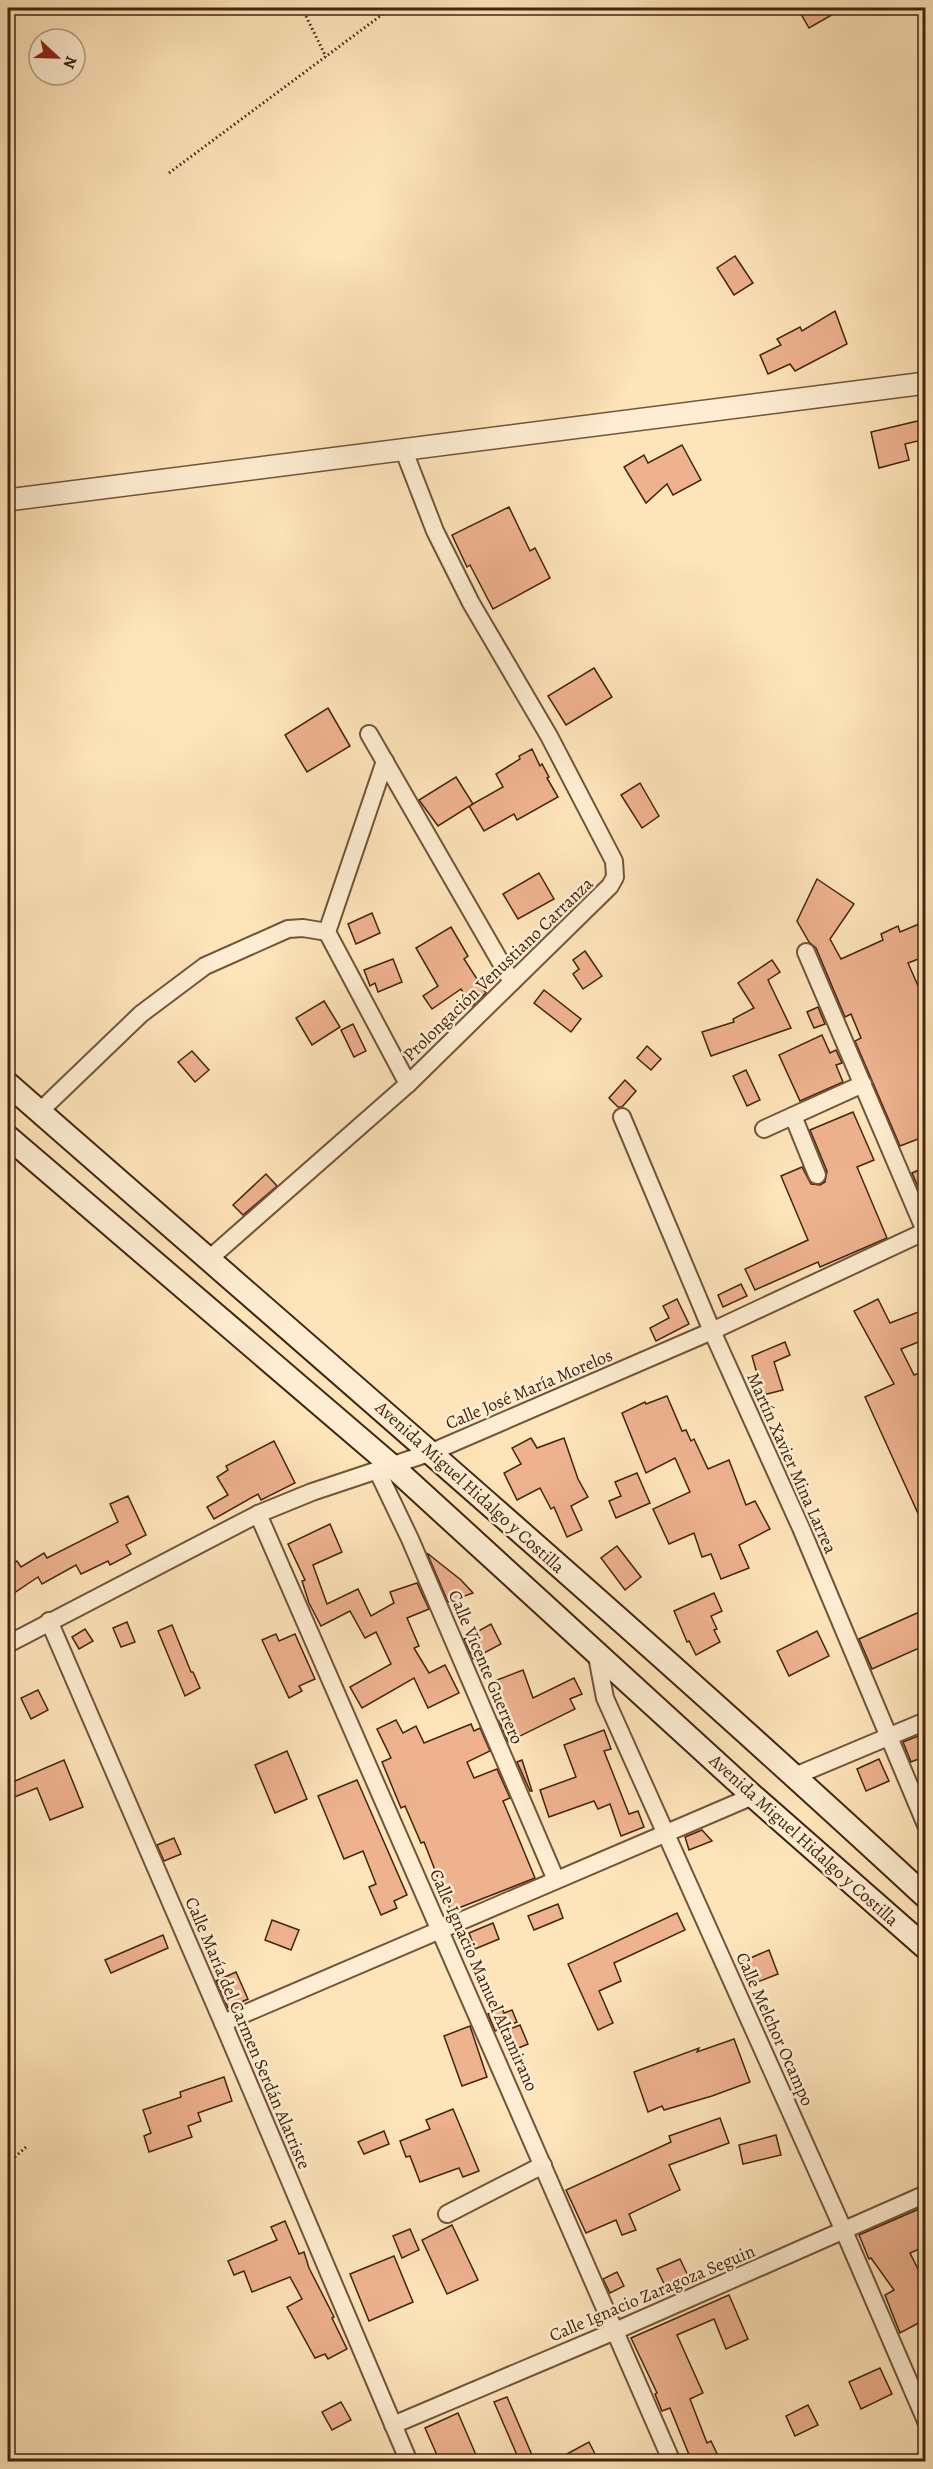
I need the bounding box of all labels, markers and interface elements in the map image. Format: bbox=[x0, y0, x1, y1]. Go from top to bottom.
north arrow bbox=[27, 27, 87, 87]
text: N bbox=[57, 53, 82, 72]
street label: Prolongación Venustiano Carranza bbox=[398, 871, 599, 1066]
street label: Calle José María Morelos bbox=[442, 1343, 616, 1435]
street label: Martín Xavier Mina Larrea bbox=[741, 1369, 843, 1558]
street label: Avenida Miguel Hidalgo y Costilla bbox=[370, 1395, 570, 1579]
street label: Calle Vicente Guerrero bbox=[443, 1586, 529, 1748]
street label: Avenida Miguel Hidalgo y Costilla bbox=[704, 1748, 904, 1932]
street label: Calle Ignacio Manuel Altamirano bbox=[424, 1865, 544, 2095]
street label: Calle María del Carmen Serdán Alatriste bbox=[180, 1893, 316, 2173]
street label: Calle Melchor Ocampo bbox=[730, 1948, 820, 2110]
street label: Calle Ignacio Zaragoza Seguin bbox=[545, 2239, 759, 2347]

